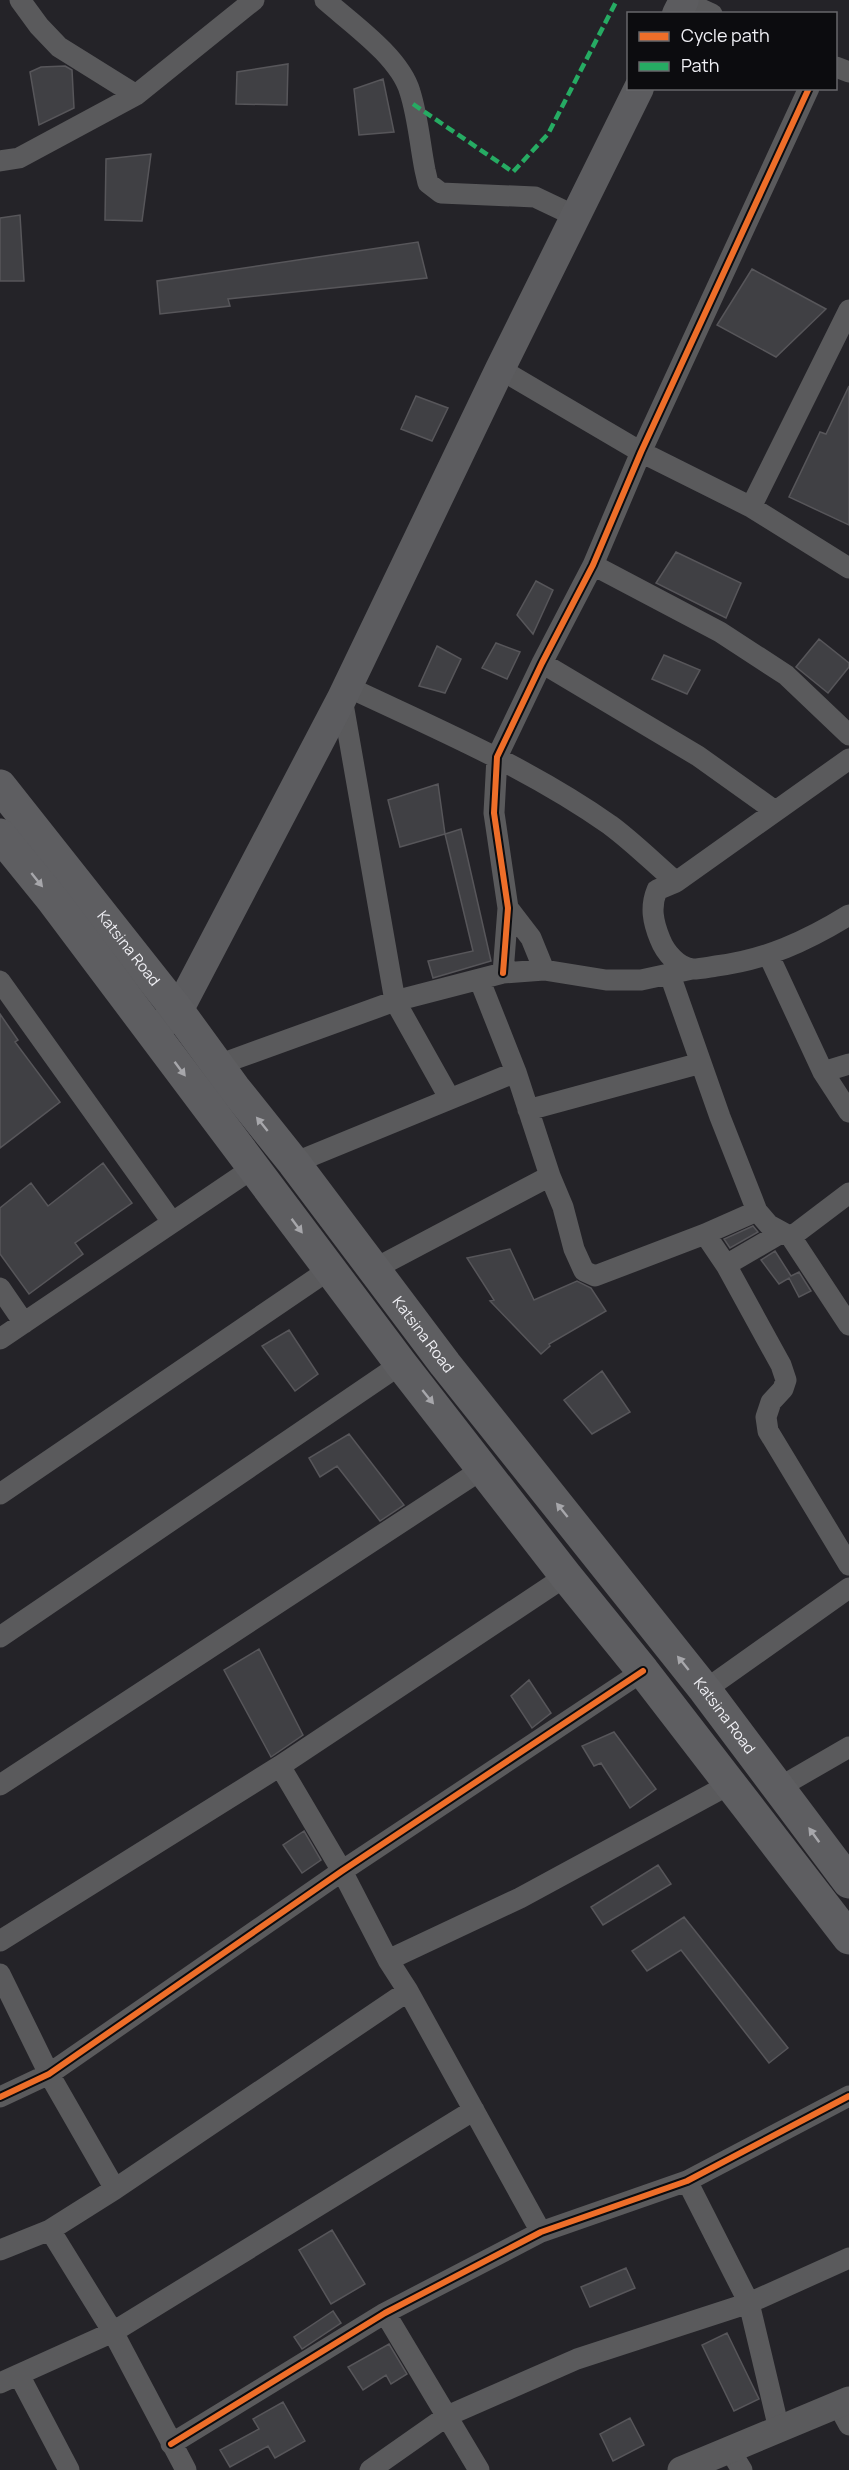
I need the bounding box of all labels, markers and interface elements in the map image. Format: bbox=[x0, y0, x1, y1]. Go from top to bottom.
legend bbox=[627, 12, 837, 90]
text: Cycle path bbox=[681, 23, 770, 47]
text: Path bbox=[681, 53, 719, 77]
one-way arrow bbox=[30, 873, 43, 888]
street label: Katsina Road bbox=[93, 906, 165, 990]
one-way arrow bbox=[174, 1061, 186, 1077]
one-way arrow bbox=[256, 1116, 269, 1132]
one-way arrow bbox=[290, 1218, 302, 1233]
street label: Katsina Road bbox=[388, 1292, 459, 1377]
one-way arrow bbox=[421, 1390, 433, 1405]
one-way arrow bbox=[556, 1503, 568, 1518]
one-way arrow bbox=[677, 1655, 690, 1671]
street label: Katsina Road bbox=[689, 1673, 760, 1758]
one-way arrow bbox=[809, 1827, 821, 1842]

